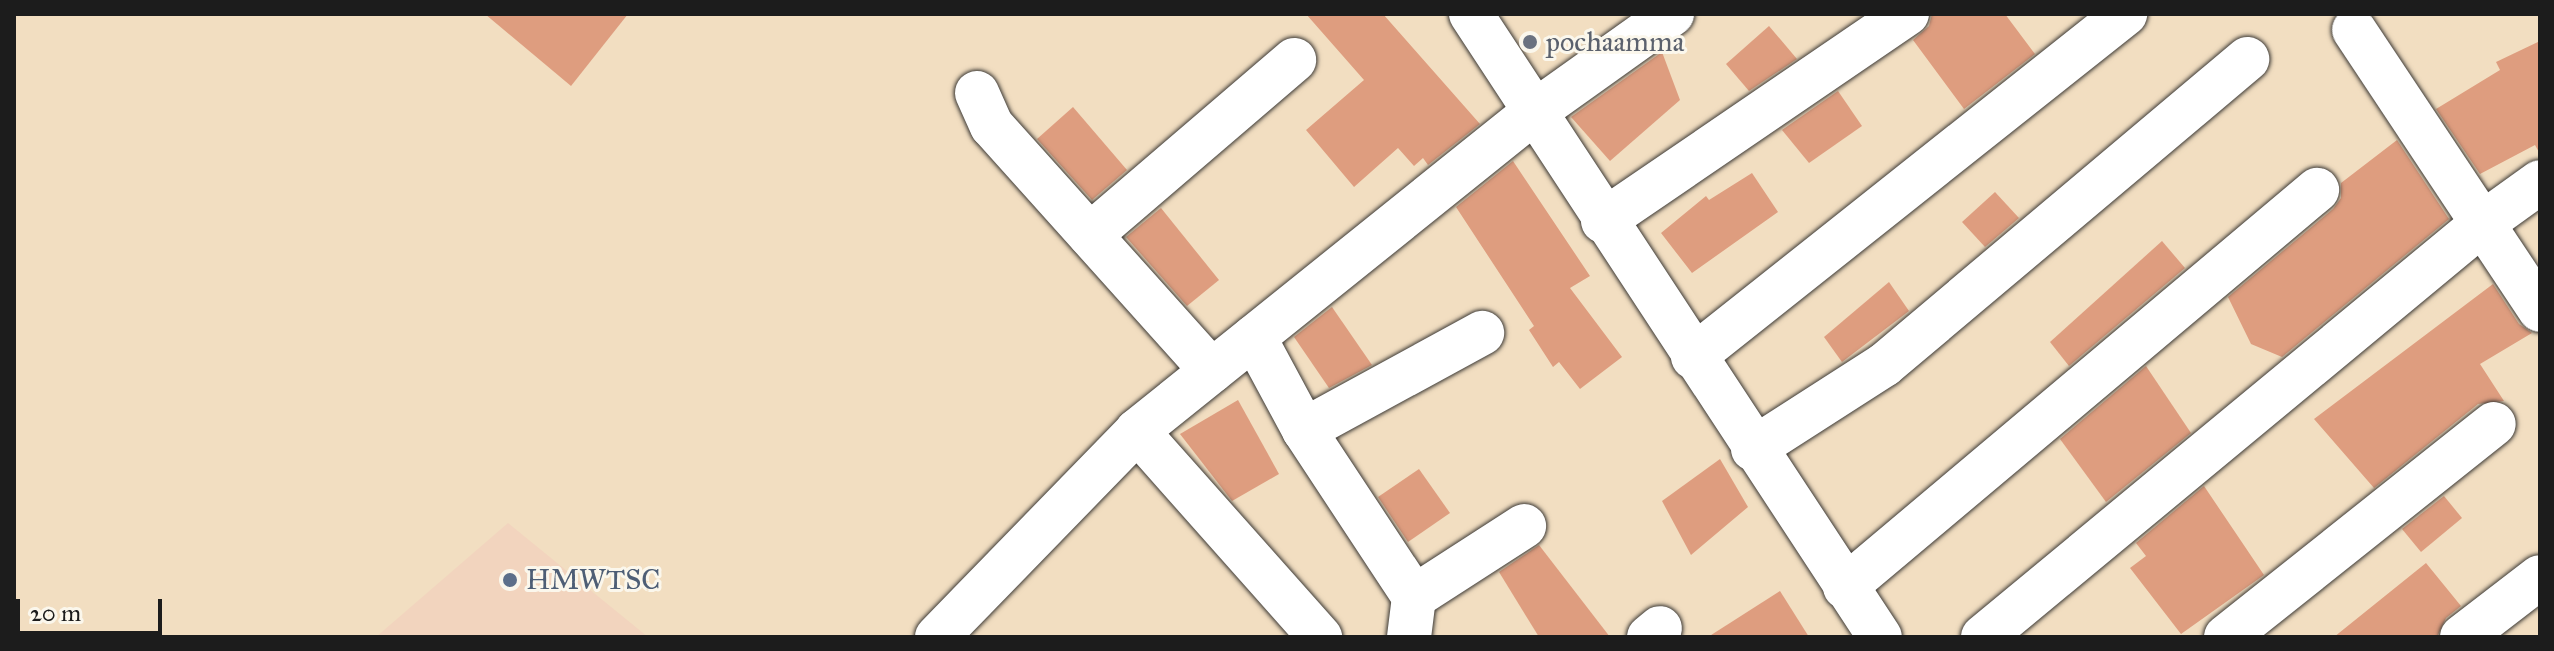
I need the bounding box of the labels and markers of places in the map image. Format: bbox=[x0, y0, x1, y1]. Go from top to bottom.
place label: pochaamma bbox=[1546, 25, 1684, 59]
marker: pochaamma bbox=[1521, 33, 1539, 51]
place label: HMWTSC bbox=[526, 563, 660, 597]
marker: HMWTSC bbox=[501, 571, 519, 589]

